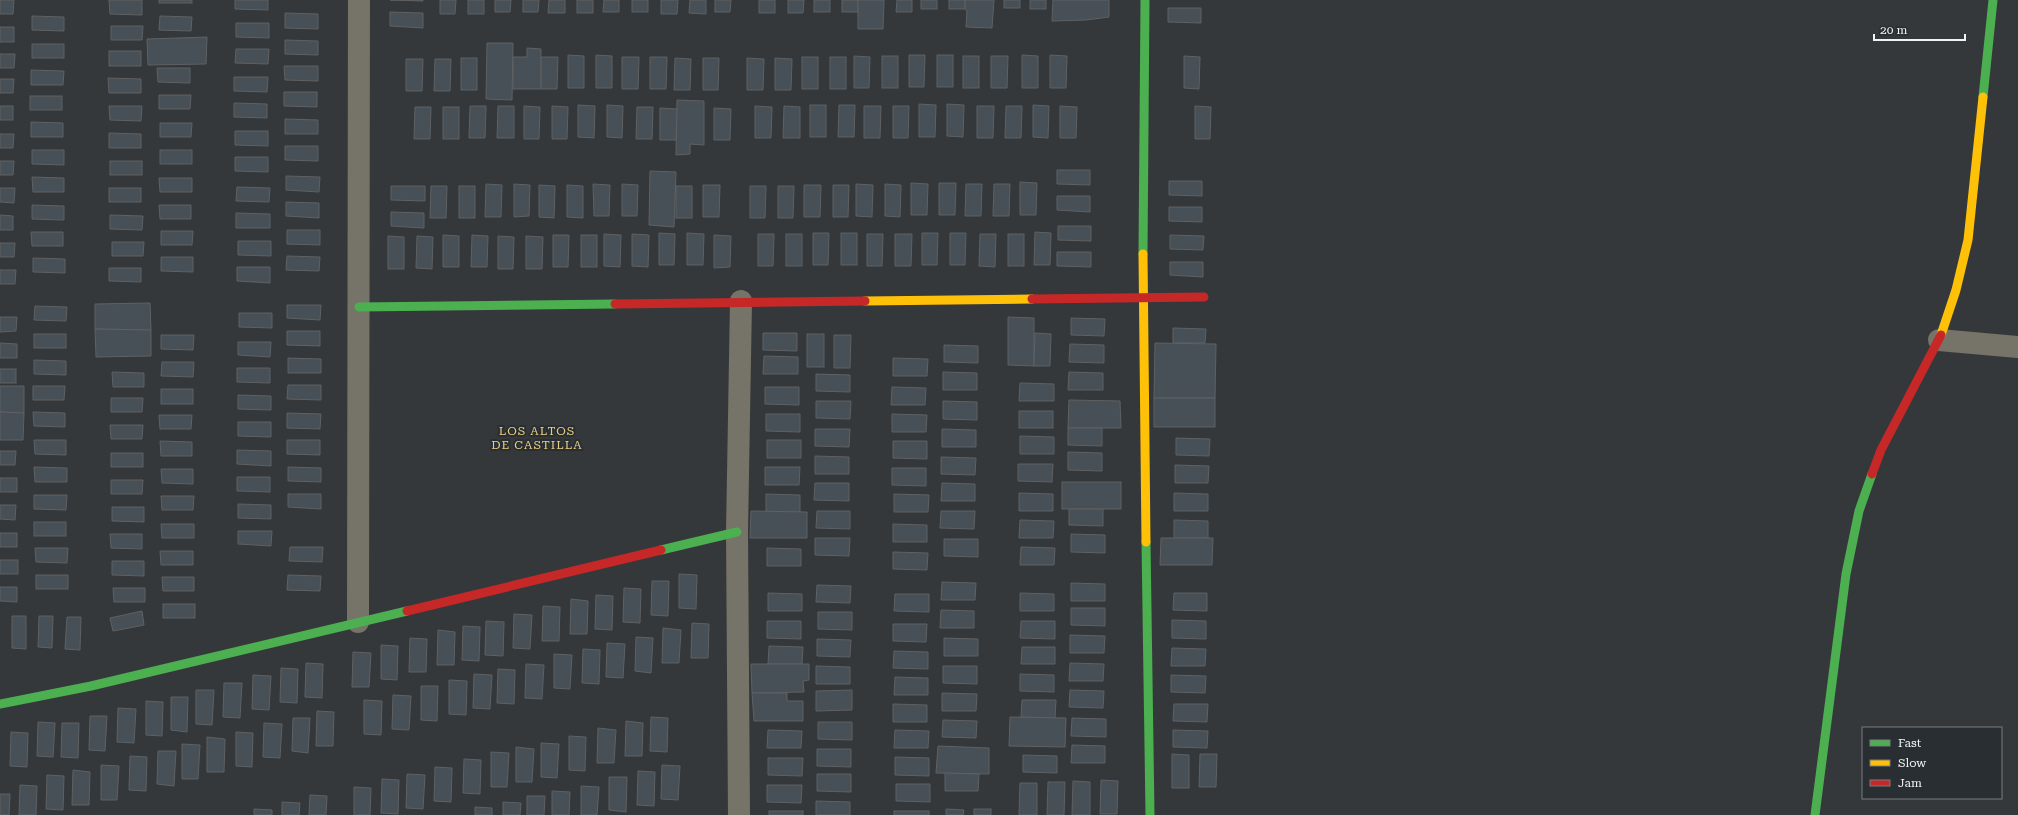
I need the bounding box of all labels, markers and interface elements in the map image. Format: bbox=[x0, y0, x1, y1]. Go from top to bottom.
scale bar bbox=[1874, 16, 1965, 42]
text: 20 m bbox=[1880, 23, 1907, 37]
district label: LOS ALTOS DE CASTILLA bbox=[491, 424, 583, 452]
legend bbox=[1862, 727, 2002, 799]
text: Fast bbox=[1898, 736, 1922, 750]
text: Slow bbox=[1898, 756, 1926, 770]
text: Jam bbox=[1898, 776, 1922, 790]

